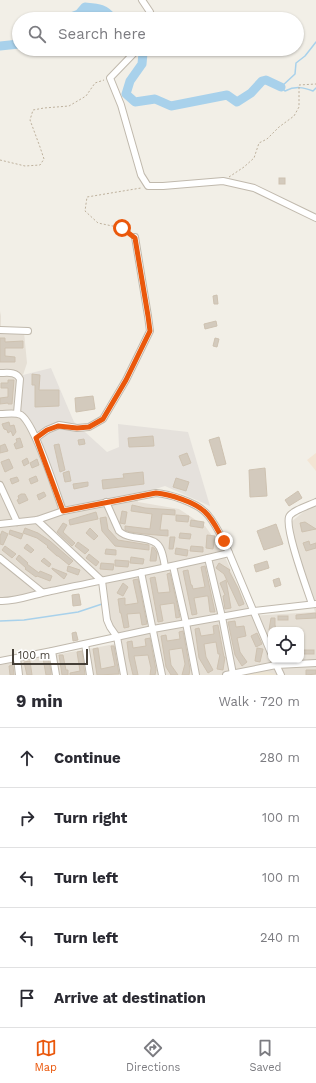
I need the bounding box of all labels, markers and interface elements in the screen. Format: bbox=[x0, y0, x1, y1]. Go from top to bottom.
search box bbox=[12, 12, 304, 56]
icon: search bbox=[26, 23, 48, 45]
text: Search here bbox=[58, 25, 146, 43]
route start bbox=[113, 219, 131, 237]
route end bbox=[215, 532, 233, 550]
map controls bbox=[268, 627, 304, 663]
button: locate bbox=[268, 627, 304, 663]
scale bar bbox=[12, 647, 88, 666]
text: 100 m bbox=[18, 649, 50, 662]
text: 9 min bbox=[16, 691, 63, 711]
text: Walk · 720 m bbox=[219, 694, 300, 709]
icon: ahead bbox=[16, 747, 38, 769]
text: Continue bbox=[54, 749, 121, 767]
text: 280 m bbox=[260, 750, 300, 765]
icon: right bbox=[16, 807, 38, 829]
text: Turn right bbox=[54, 809, 127, 827]
text: 100 m bbox=[262, 810, 300, 825]
icon: left bbox=[16, 867, 38, 889]
text: Turn left bbox=[54, 869, 118, 887]
text: 100 m bbox=[262, 870, 300, 885]
icon: left bbox=[16, 927, 38, 949]
text: Turn left bbox=[54, 929, 118, 947]
text: 240 m bbox=[260, 930, 300, 945]
icon: arrive bbox=[16, 987, 38, 1009]
text: Arrive at destination bbox=[54, 989, 206, 1007]
tab: Map bbox=[35, 1037, 57, 1074]
tab: Directions bbox=[126, 1037, 180, 1074]
tab: Saved bbox=[249, 1037, 281, 1074]

